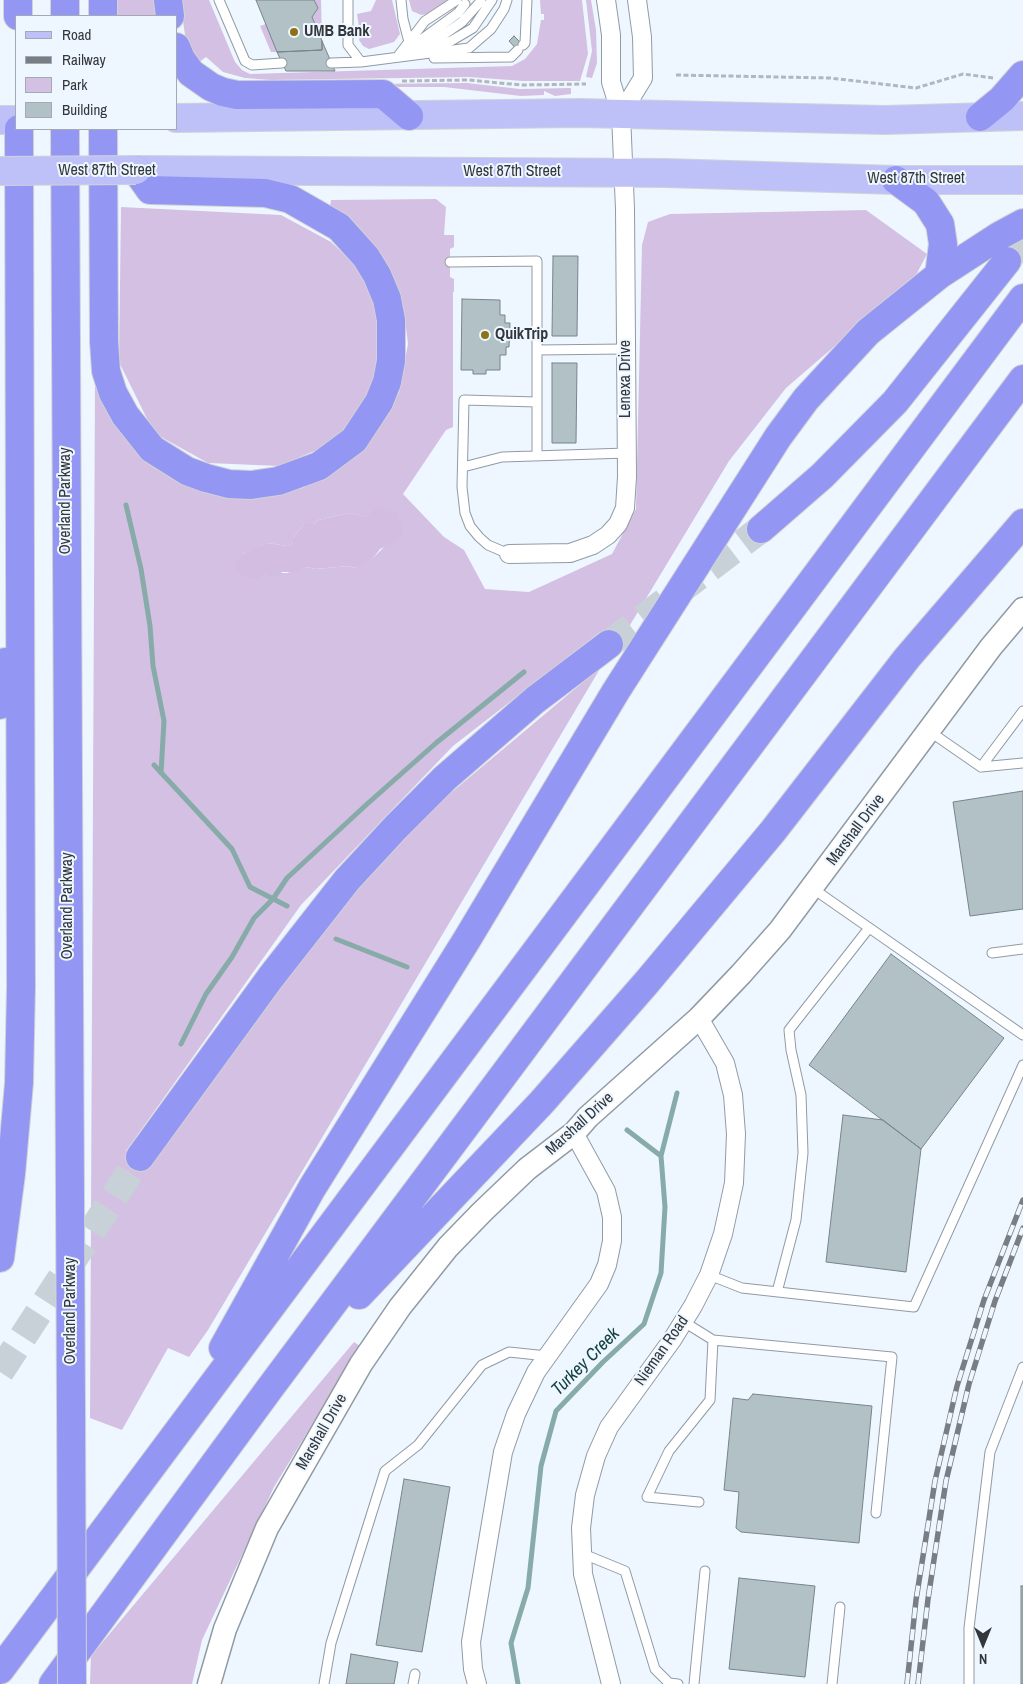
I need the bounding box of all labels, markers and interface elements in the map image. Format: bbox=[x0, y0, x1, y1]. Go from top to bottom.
legend bbox=[15, 15, 178, 130]
place label: UMB Bank bbox=[304, 22, 370, 42]
text: Road bbox=[62, 24, 91, 45]
marker: UMB Bank bbox=[288, 26, 300, 38]
text: Railway bbox=[62, 49, 106, 70]
text: Park bbox=[62, 74, 87, 95]
text: Building bbox=[62, 99, 107, 120]
street label: West 87th Street bbox=[58, 161, 156, 181]
street label: West 87th Street bbox=[463, 162, 561, 182]
street label: West 87th Street bbox=[867, 169, 965, 189]
place label: QuikTrip bbox=[495, 325, 548, 345]
marker: QuikTrip bbox=[479, 329, 491, 341]
street label: Lenexa Drive bbox=[616, 340, 636, 418]
street label: Overland Parkway bbox=[56, 447, 76, 555]
street label: Marshall Drive bbox=[823, 790, 889, 870]
street label: Overland Parkway bbox=[58, 852, 78, 960]
street label: Marshall Drive bbox=[542, 1089, 618, 1159]
street label: Overland Parkway bbox=[61, 1257, 81, 1365]
street label: Nieman Road bbox=[631, 1312, 693, 1390]
water label: Turkey Creek bbox=[547, 1323, 625, 1401]
street label: Marshall Drive bbox=[293, 1391, 351, 1473]
north arrow bbox=[958, 1619, 1008, 1669]
text: N bbox=[979, 1650, 987, 1668]

